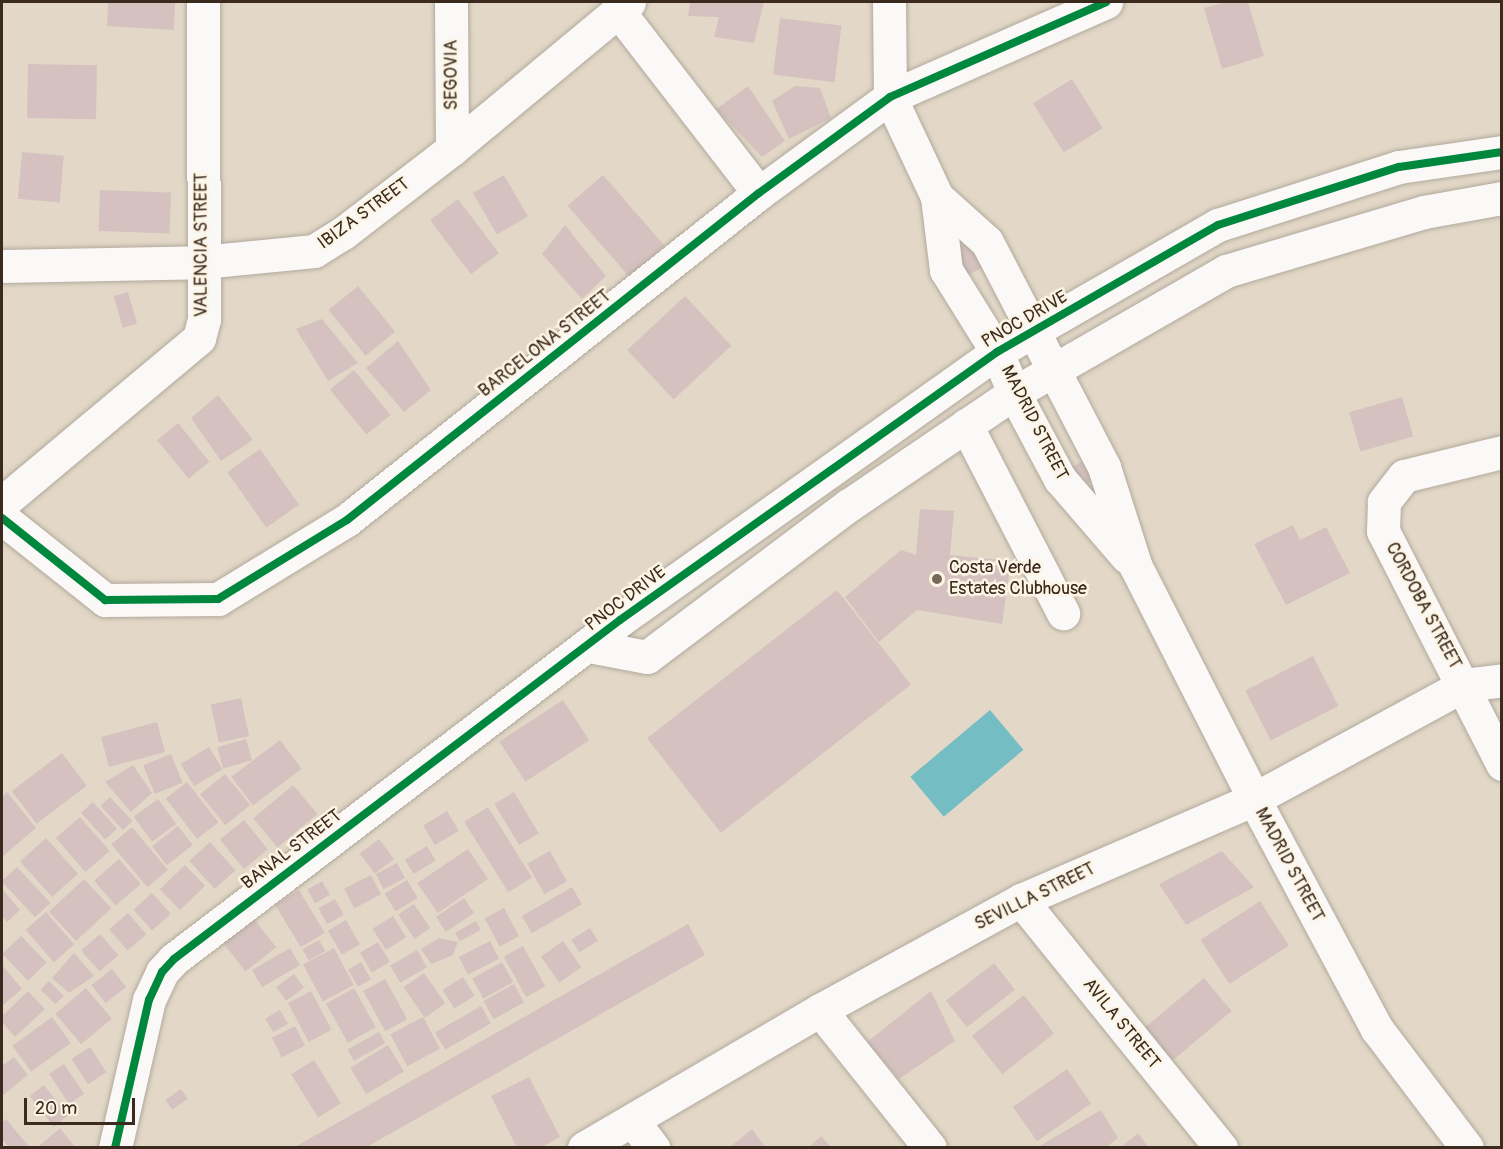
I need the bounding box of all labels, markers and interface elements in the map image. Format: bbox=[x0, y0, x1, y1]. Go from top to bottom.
street label: SEGOVIA bbox=[441, 40, 463, 110]
street label: VALENCIA STREET bbox=[191, 173, 213, 317]
street label: IBIZA STREET bbox=[314, 174, 414, 254]
street label: BARCELONA STREET bbox=[475, 286, 615, 402]
street label: PNOC DRIVE bbox=[978, 287, 1072, 353]
street label: MADRID STREET bbox=[996, 362, 1072, 484]
street label: CORDOBA STREET bbox=[1381, 539, 1465, 673]
place label: Costa Verde Estates Clubhouse bbox=[949, 558, 1087, 600]
street label: PNOC DRIVE bbox=[581, 562, 671, 636]
marker: Costa Verde Estates Clubhouse bbox=[930, 572, 944, 586]
street label: MADRID STREET bbox=[1250, 804, 1328, 926]
street label: BANAL STREET bbox=[238, 805, 346, 895]
street label: SEVILLA STREET bbox=[971, 859, 1099, 935]
street label: AVILA STREET bbox=[1078, 974, 1164, 1074]
scale bar bbox=[27, 1086, 138, 1124]
text: 20 m bbox=[35, 1097, 77, 1120]

